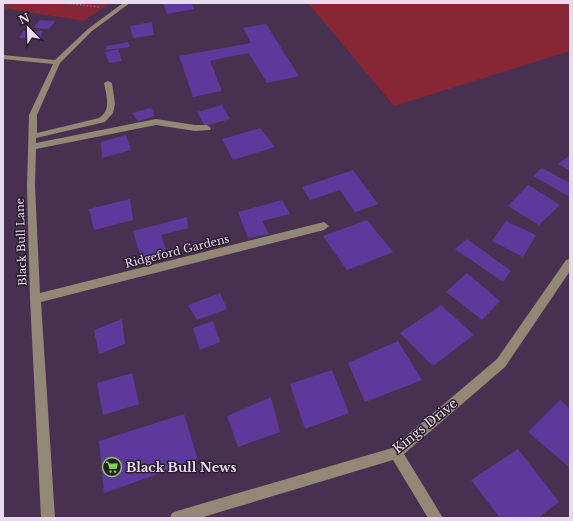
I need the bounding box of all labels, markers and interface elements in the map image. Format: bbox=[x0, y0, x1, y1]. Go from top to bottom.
north arrow bbox=[8, 8, 48, 48]
text: N bbox=[17, 10, 32, 27]
street label: Black Bull Lane bbox=[12, 198, 30, 286]
street label: Ridgeford Gardens bbox=[123, 231, 231, 271]
street label: Kings Drive bbox=[389, 395, 461, 457]
supermarket icon: Black Bull News bbox=[101, 456, 123, 478]
place label: Black Bull News bbox=[126, 459, 237, 476]

